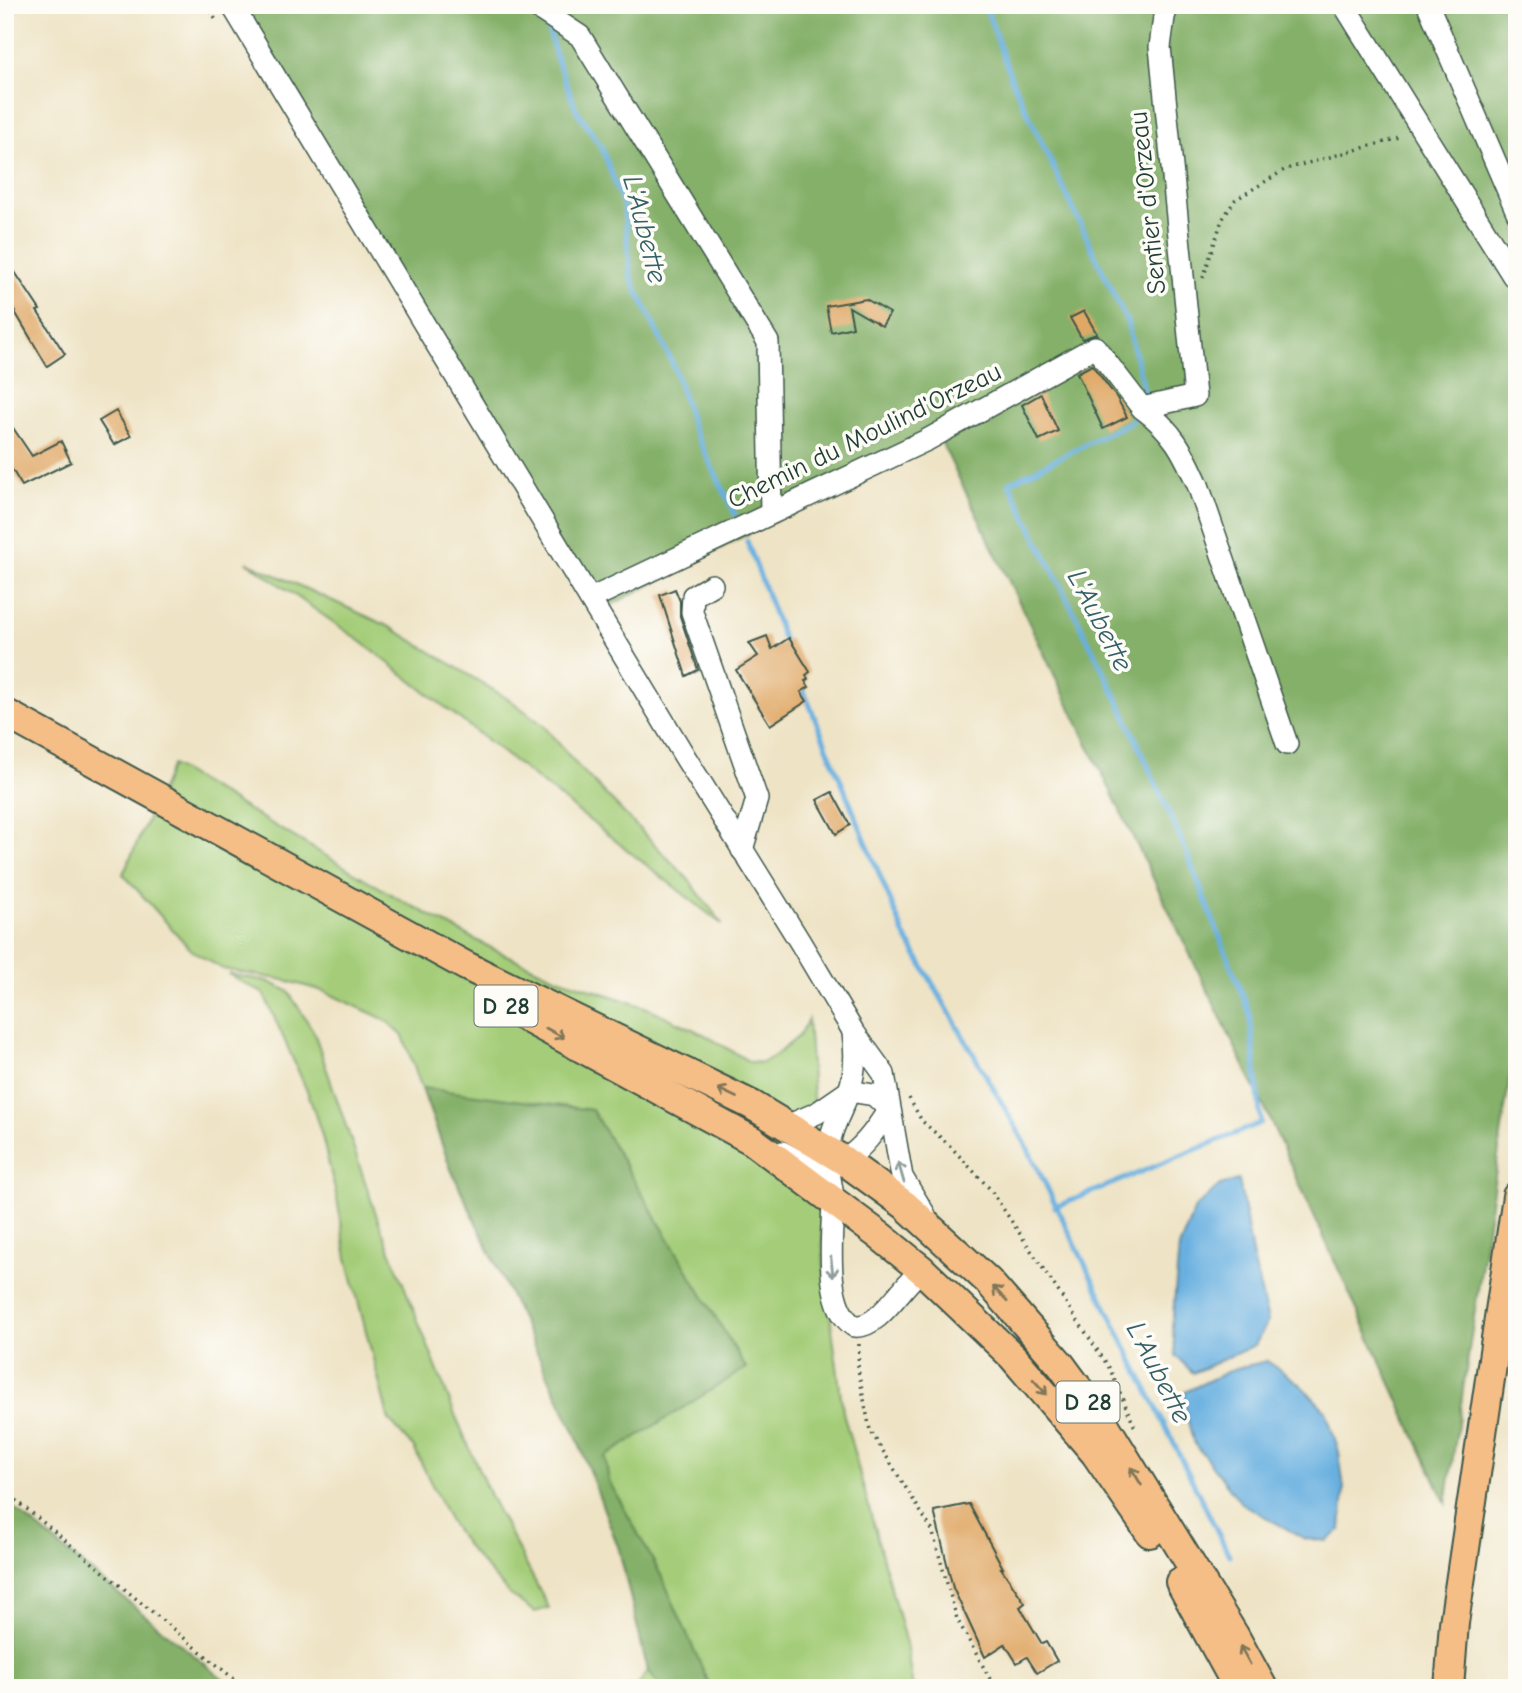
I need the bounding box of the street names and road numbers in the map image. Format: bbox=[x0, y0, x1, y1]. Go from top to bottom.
street label: Sentier d'Orzeau bbox=[1123, 110, 1173, 296]
street label: Chemin du Moulind'Orzeau bbox=[723, 357, 1006, 515]
road number: D 28 bbox=[475, 986, 538, 1026]
road number: D 28 bbox=[1056, 1382, 1120, 1422]

